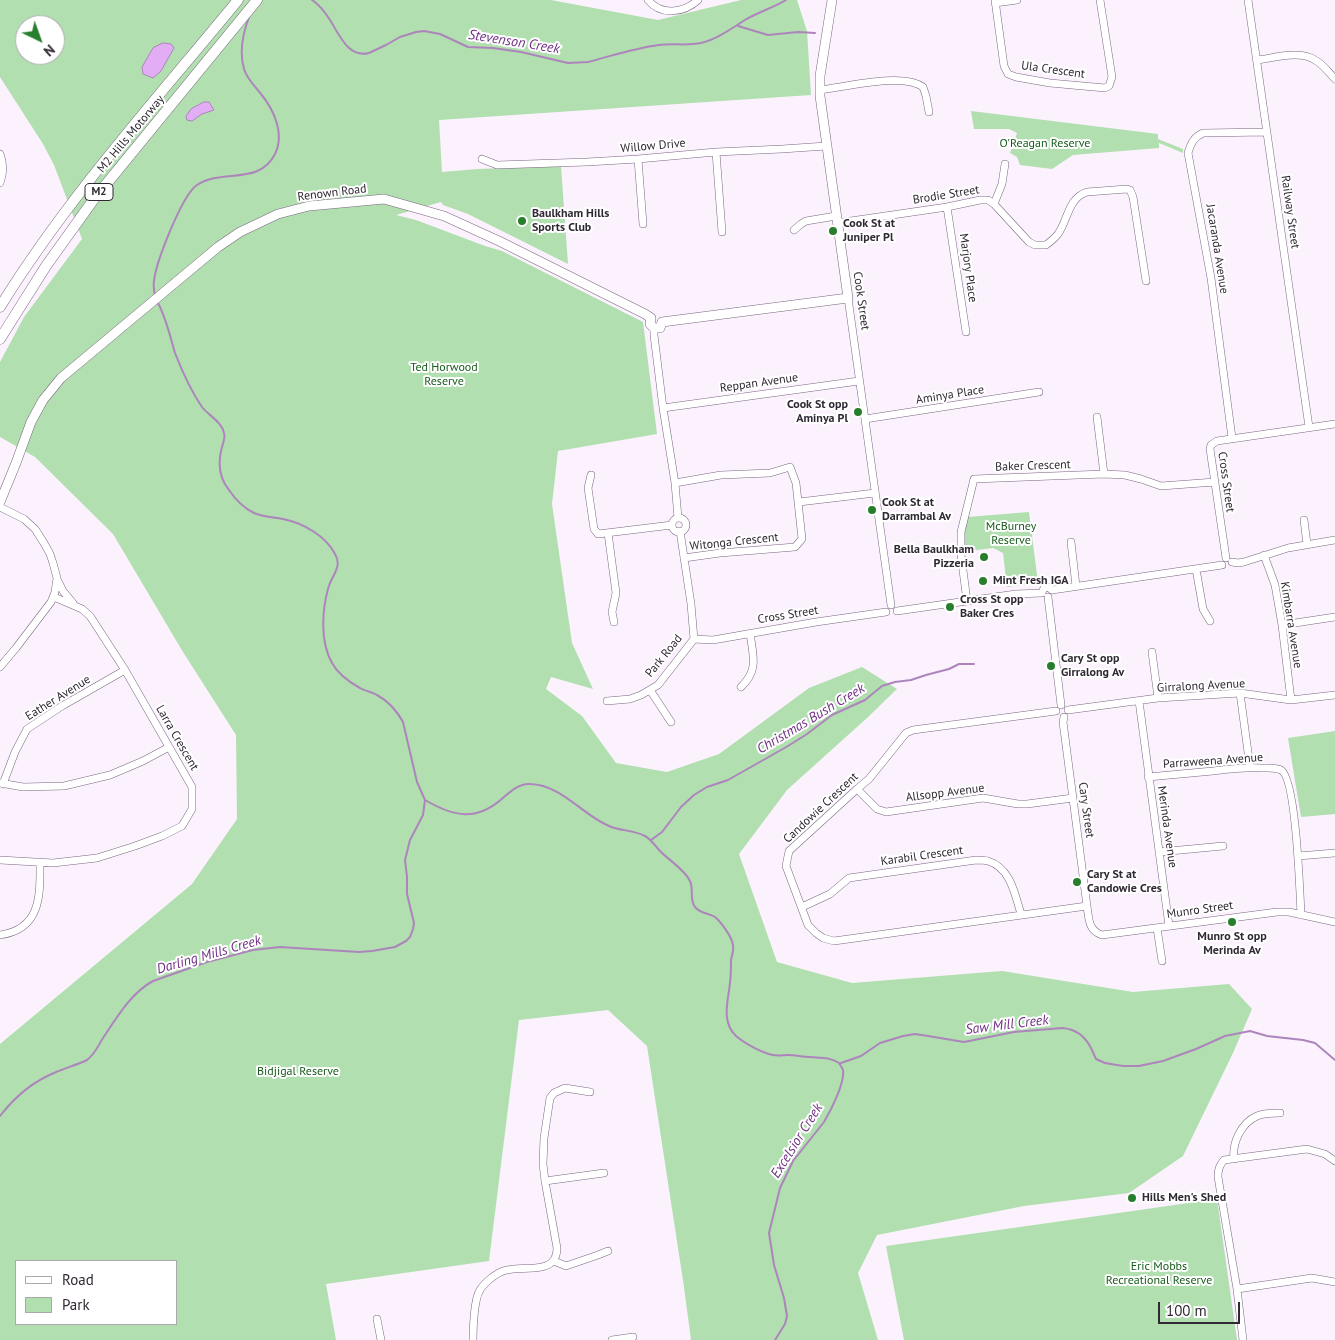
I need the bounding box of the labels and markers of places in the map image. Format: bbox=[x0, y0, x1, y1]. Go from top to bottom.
place label: Baulkham Hills Sports Club bbox=[532, 207, 609, 235]
marker: Baulkham Hills Sports Club bbox=[516, 215, 528, 227]
place label: Cook St at Juniper Pl bbox=[843, 217, 895, 245]
marker: Cook St at Juniper Pl bbox=[827, 225, 839, 237]
place label: Cook St opp Aminya Pl bbox=[787, 398, 848, 426]
marker: Cook St opp Aminya Pl bbox=[852, 406, 864, 418]
place label: Cook St at Darrambal Av bbox=[882, 496, 951, 524]
marker: Cook St at Darrambal Av bbox=[866, 504, 878, 516]
place label: Bella Baulkham Pizzeria bbox=[894, 543, 974, 571]
marker: Bella Baulkham Pizzeria bbox=[978, 551, 990, 563]
place label: Mint Fresh IGA bbox=[993, 574, 1069, 588]
marker: Mint Fresh IGA bbox=[977, 575, 989, 587]
place label: Cross St opp Baker Cres bbox=[960, 593, 1023, 621]
marker: Cross St opp Baker Cres bbox=[944, 601, 956, 613]
place label: Cary St opp Girralong Av bbox=[1061, 652, 1124, 680]
marker: Cary St opp Girralong Av bbox=[1045, 660, 1057, 672]
place label: Cary St at Candowie Cres bbox=[1087, 868, 1162, 896]
marker: Cary St at Candowie Cres bbox=[1071, 876, 1083, 888]
marker: Munro St opp Merinda Av bbox=[1226, 916, 1238, 928]
place label: Munro St opp Merinda Av bbox=[1197, 930, 1267, 958]
place label: Hills Men's Shed bbox=[1142, 1191, 1226, 1205]
marker: Hills Men's Shed bbox=[1126, 1192, 1138, 1204]

